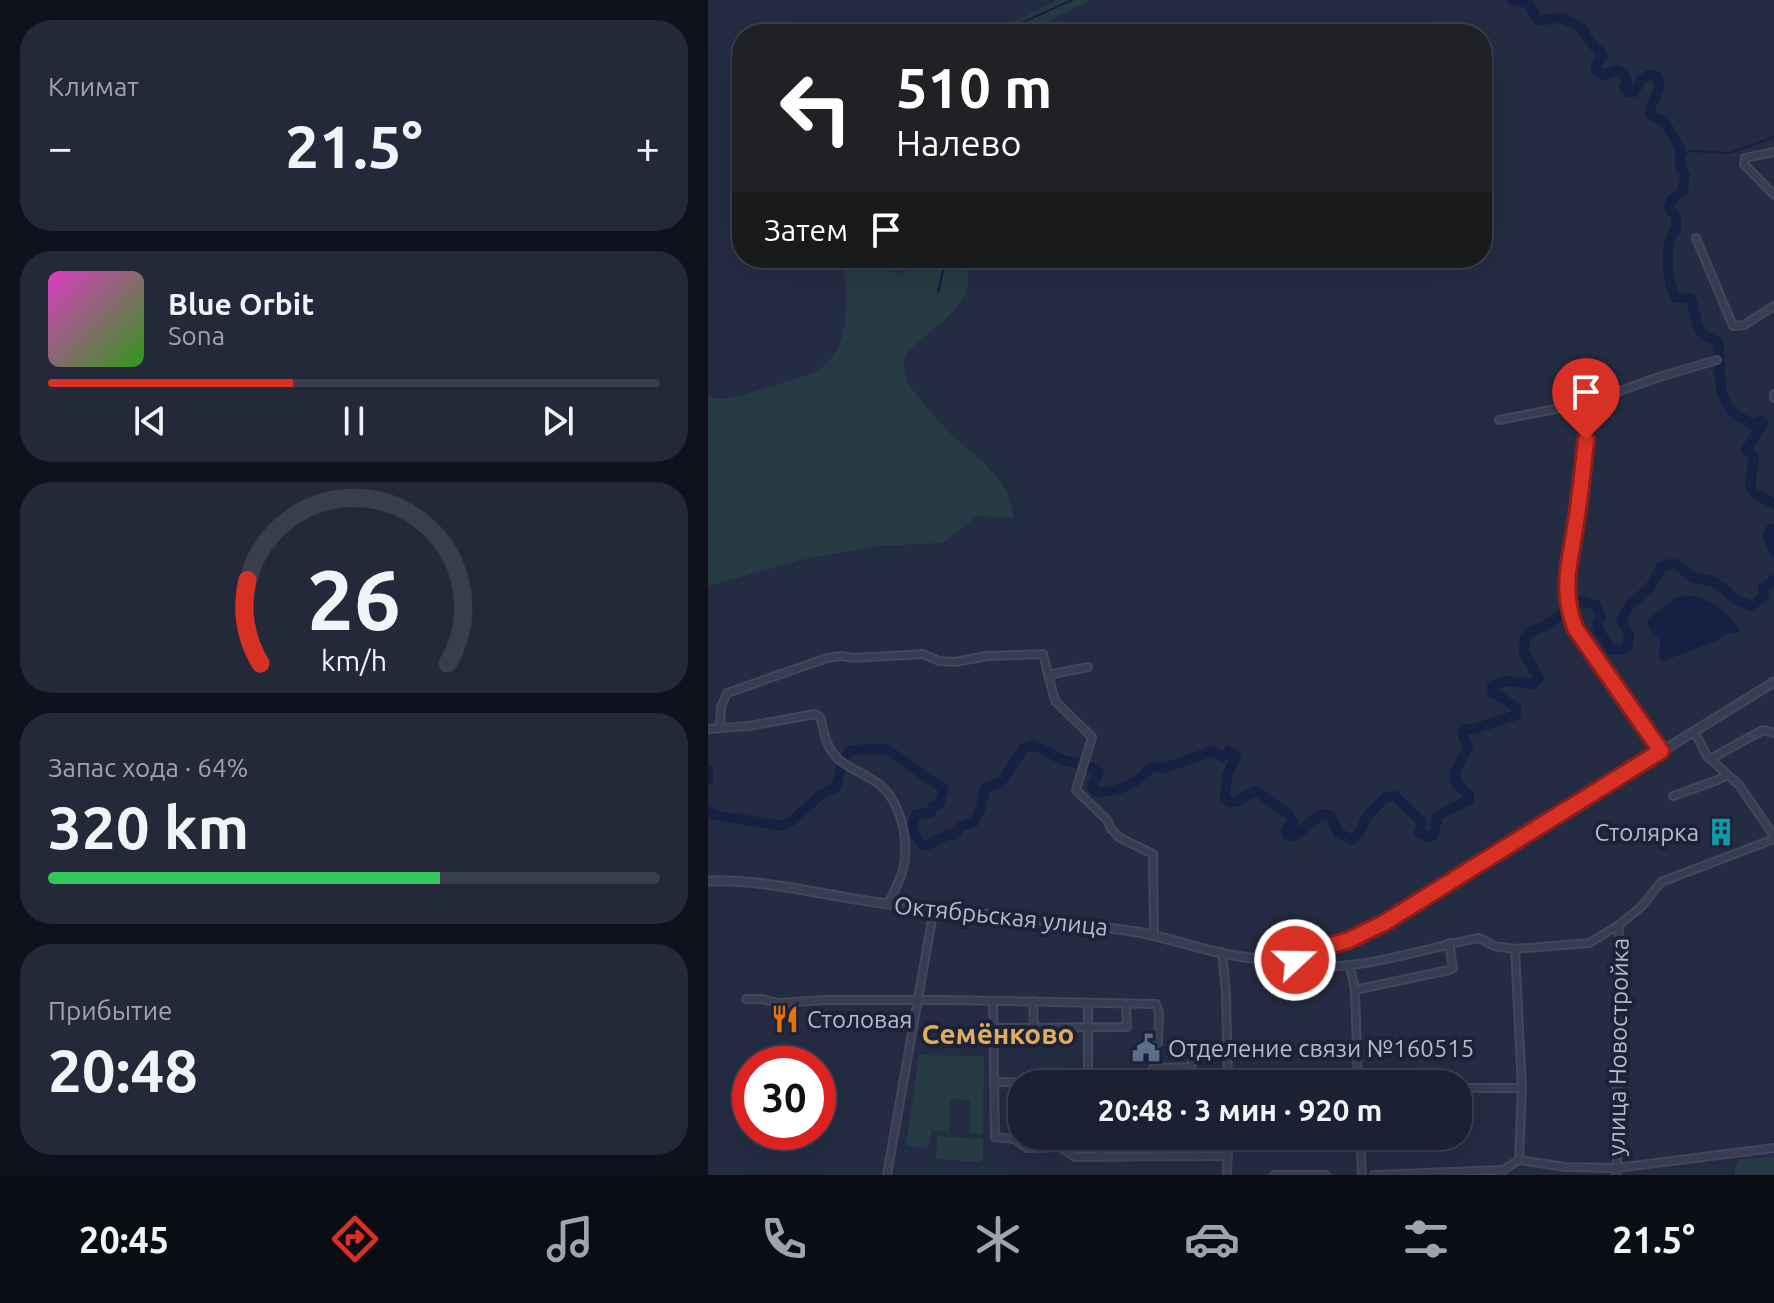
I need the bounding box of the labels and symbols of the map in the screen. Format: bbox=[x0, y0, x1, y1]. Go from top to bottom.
pin bbox=[1552, 358, 1620, 440]
building icon: Столярка bbox=[1706, 817, 1736, 847]
place label: Столярка bbox=[1594, 819, 1699, 846]
street label: Октябрьская улица bbox=[893, 891, 1109, 941]
position arrow bbox=[1253, 918, 1337, 1002]
street label: улица Новостройка bbox=[1603, 938, 1633, 1156]
restaurant icon: Столовая bbox=[770, 1004, 800, 1034]
place label: Столовая bbox=[807, 1006, 913, 1033]
district label: Семёнково bbox=[922, 1018, 1074, 1049]
public building icon: Отделение связи №160515 bbox=[1131, 1033, 1161, 1063]
place label: Отделение связи №160515 bbox=[1168, 1035, 1474, 1062]
speed limit sign: 30 bbox=[732, 1046, 836, 1150]

